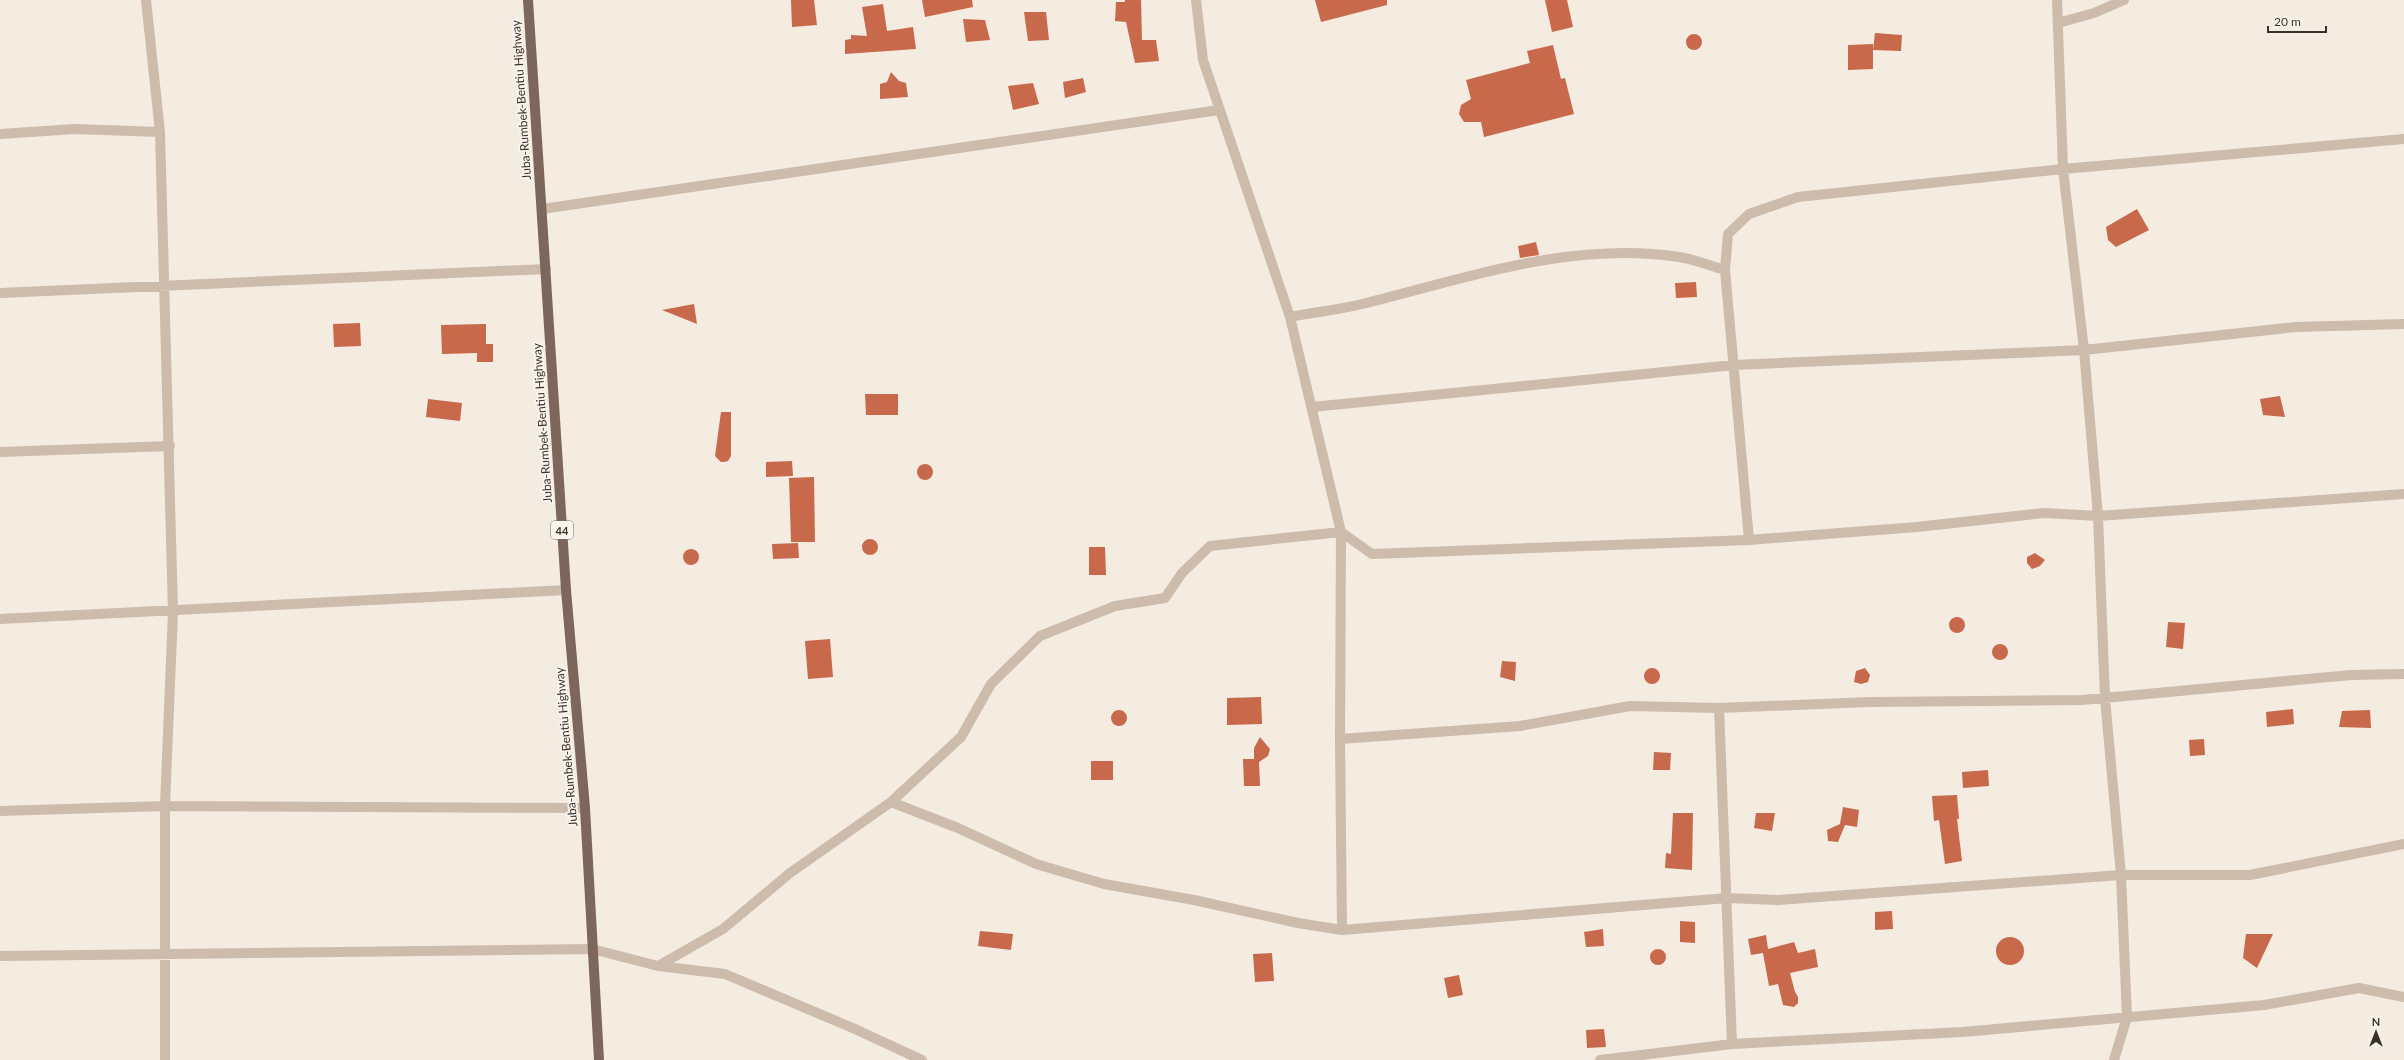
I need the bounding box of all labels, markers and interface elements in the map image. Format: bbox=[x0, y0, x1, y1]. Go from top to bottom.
scale bar bbox=[2268, 8, 2326, 34]
text: 20 m bbox=[2274, 14, 2301, 29]
street label: Juba-Rumbek-Bentiu Highway bbox=[508, 19, 534, 180]
street label: Juba-Rumbek-Bentiu Highway bbox=[529, 342, 555, 503]
road number: 44 bbox=[551, 521, 573, 539]
street label: Juba-Rumbek-Bentiu Highway bbox=[551, 666, 580, 827]
north arrow bbox=[2356, 1012, 2396, 1052]
text: N bbox=[2372, 1015, 2380, 1028]

